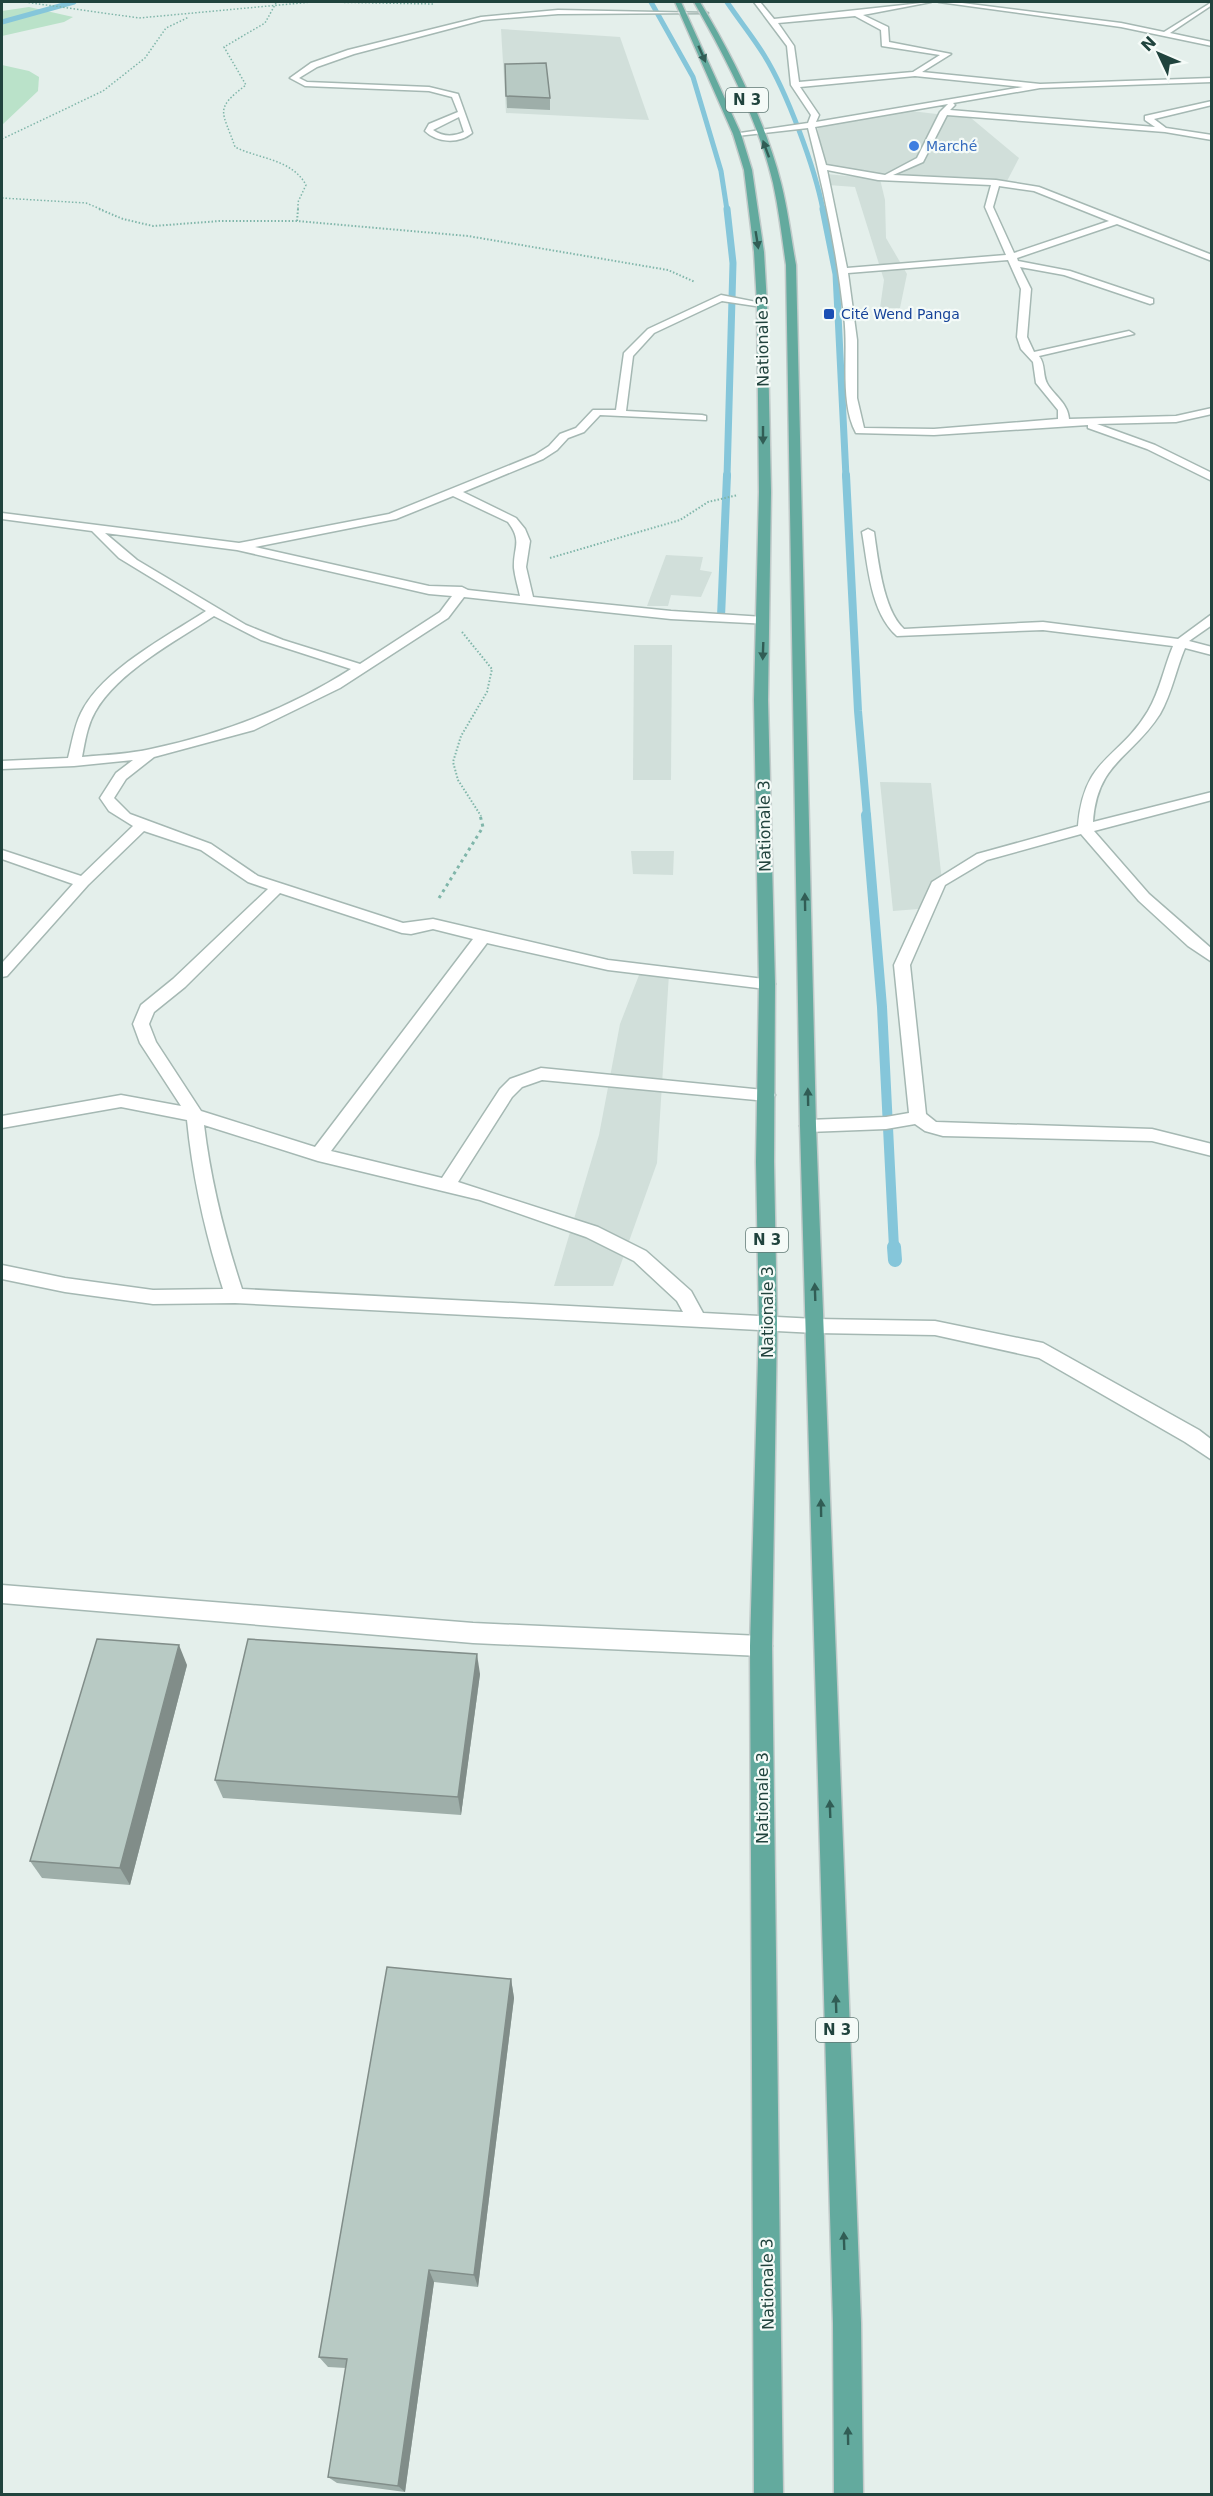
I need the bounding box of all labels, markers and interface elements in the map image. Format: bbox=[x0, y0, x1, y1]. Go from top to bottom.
north arrow bbox=[1129, 24, 1189, 84]
text: N bbox=[1137, 33, 1160, 55]
one-way arrow bbox=[698, 46, 707, 63]
road number: N 3 bbox=[726, 88, 768, 112]
place label: Marché bbox=[926, 138, 977, 154]
marker: Marché bbox=[907, 139, 921, 153]
one-way arrow bbox=[761, 140, 771, 158]
one-way arrow bbox=[753, 231, 762, 250]
street label: Nationale 3 bbox=[752, 295, 773, 387]
place label: Cité Wend Panga bbox=[841, 306, 960, 322]
marker: Cité Wend Panga bbox=[822, 307, 836, 321]
one-way arrow bbox=[758, 425, 768, 444]
one-way arrow bbox=[758, 641, 768, 660]
street label: Nationale 3 bbox=[754, 780, 775, 872]
one-way arrow bbox=[801, 892, 810, 911]
one-way arrow bbox=[803, 1087, 812, 1106]
road number: N 3 bbox=[746, 1228, 788, 1252]
street label: Nationale 3 bbox=[758, 1266, 777, 1358]
one-way arrow bbox=[810, 1282, 819, 1301]
one-way arrow bbox=[816, 1498, 826, 1517]
street label: Nationale 3 bbox=[753, 1752, 772, 1844]
one-way arrow bbox=[826, 1800, 835, 1819]
one-way arrow bbox=[832, 1995, 841, 2014]
road number: N 3 bbox=[816, 2018, 858, 2042]
one-way arrow bbox=[840, 2232, 849, 2251]
street label: Nationale 3 bbox=[757, 2238, 778, 2330]
one-way arrow bbox=[843, 2427, 853, 2446]

